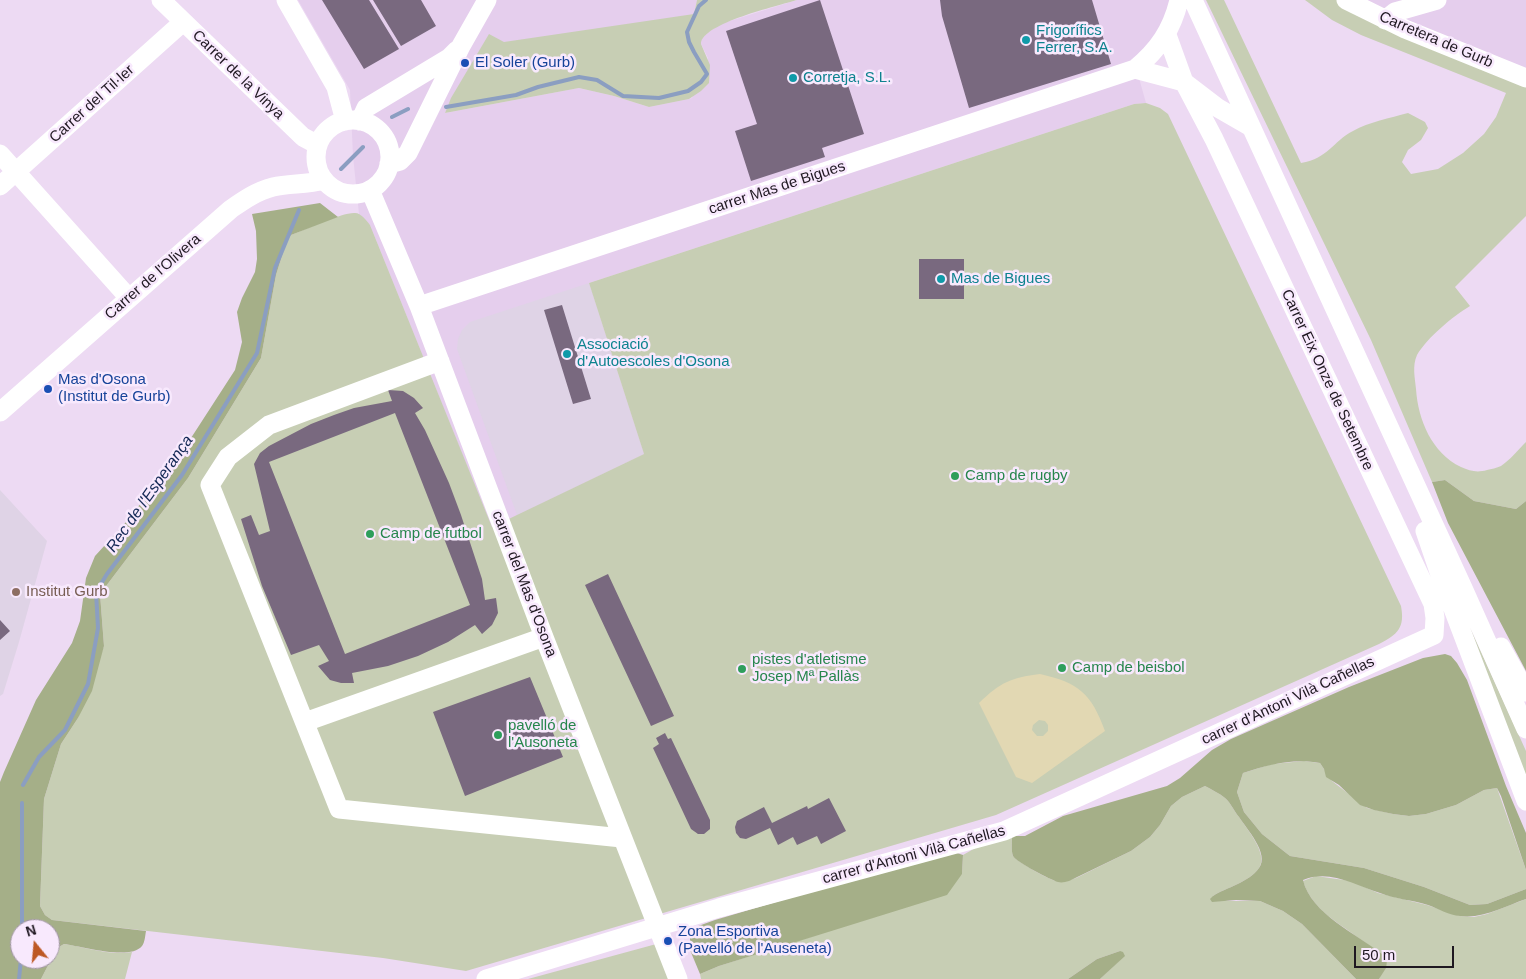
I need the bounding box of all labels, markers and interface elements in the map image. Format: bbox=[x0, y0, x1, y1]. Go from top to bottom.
street label: Carretera de Gurb bbox=[1376, 8, 1496, 72]
place label: Frigorífics Ferrer, S.A. bbox=[1036, 22, 1113, 57]
street label: Carrer de la Vinya bbox=[188, 27, 288, 123]
marker: Frigorífics Ferrer, S.A. bbox=[1020, 34, 1032, 46]
place label: El Soler (Gurb) bbox=[475, 54, 575, 72]
marker: El Soler (Gurb) bbox=[459, 57, 471, 69]
street label: Carrer del Til·ler bbox=[46, 61, 138, 147]
place label: Corretja, S.L. bbox=[803, 69, 891, 87]
marker: Corretja, S.L. bbox=[787, 72, 799, 84]
street label: carrer Mas de Bigues bbox=[706, 157, 848, 219]
street label: Carrer de l'Olivera bbox=[101, 230, 205, 324]
place label: Mas de Bigues bbox=[951, 270, 1050, 288]
marker: Mas de Bigues bbox=[935, 273, 947, 285]
street label: Carrer Eix Onze de Setembre bbox=[1277, 287, 1377, 473]
place label: Associació d'Autoescoles d'Osona bbox=[577, 336, 729, 371]
marker: Associació d'Autoescoles d'Osona bbox=[561, 348, 573, 360]
place label: Mas d'Osona (Institut de Gurb) bbox=[58, 371, 171, 406]
marker: Mas d'Osona (Institut de Gurb) bbox=[42, 383, 54, 395]
water label: Rec de l'Esperança bbox=[102, 432, 198, 556]
place label: Camp de rugby bbox=[965, 467, 1068, 485]
marker: Camp de rugby bbox=[949, 470, 961, 482]
street label: carrer del Mas d'Osona bbox=[488, 508, 560, 660]
place label: Camp de futbol bbox=[380, 525, 482, 543]
marker: Camp de futbol bbox=[364, 528, 376, 540]
place label: Institut Gurb bbox=[26, 583, 108, 601]
marker: Institut Gurb bbox=[10, 586, 22, 598]
place label: pistes d'atletisme Josep Mª Pallàs bbox=[752, 651, 867, 686]
street label: carrer d'Antoni Vilà Cañellas bbox=[1199, 653, 1377, 749]
place label: Camp de beisbol bbox=[1072, 659, 1185, 677]
marker: Camp de beisbol bbox=[1056, 662, 1068, 674]
marker: pistes d'atletisme Josep Mª Pallàs bbox=[736, 663, 748, 675]
place label: pavelló de l'Ausoneta bbox=[508, 717, 578, 752]
marker: pavelló de l'Ausoneta bbox=[492, 729, 504, 741]
street label: carrer d'Antoni Vilà Cañellas bbox=[821, 822, 1007, 888]
north arrow bbox=[10, 919, 60, 969]
text: N bbox=[24, 921, 38, 940]
place label: Zona Esportiva (Pavelló de l'Auseneta) bbox=[678, 923, 832, 958]
marker: Zona Esportiva (Pavelló de l'Auseneta) bbox=[662, 935, 674, 947]
scale bar bbox=[1356, 936, 1456, 968]
text: 50 m bbox=[1362, 946, 1395, 963]

